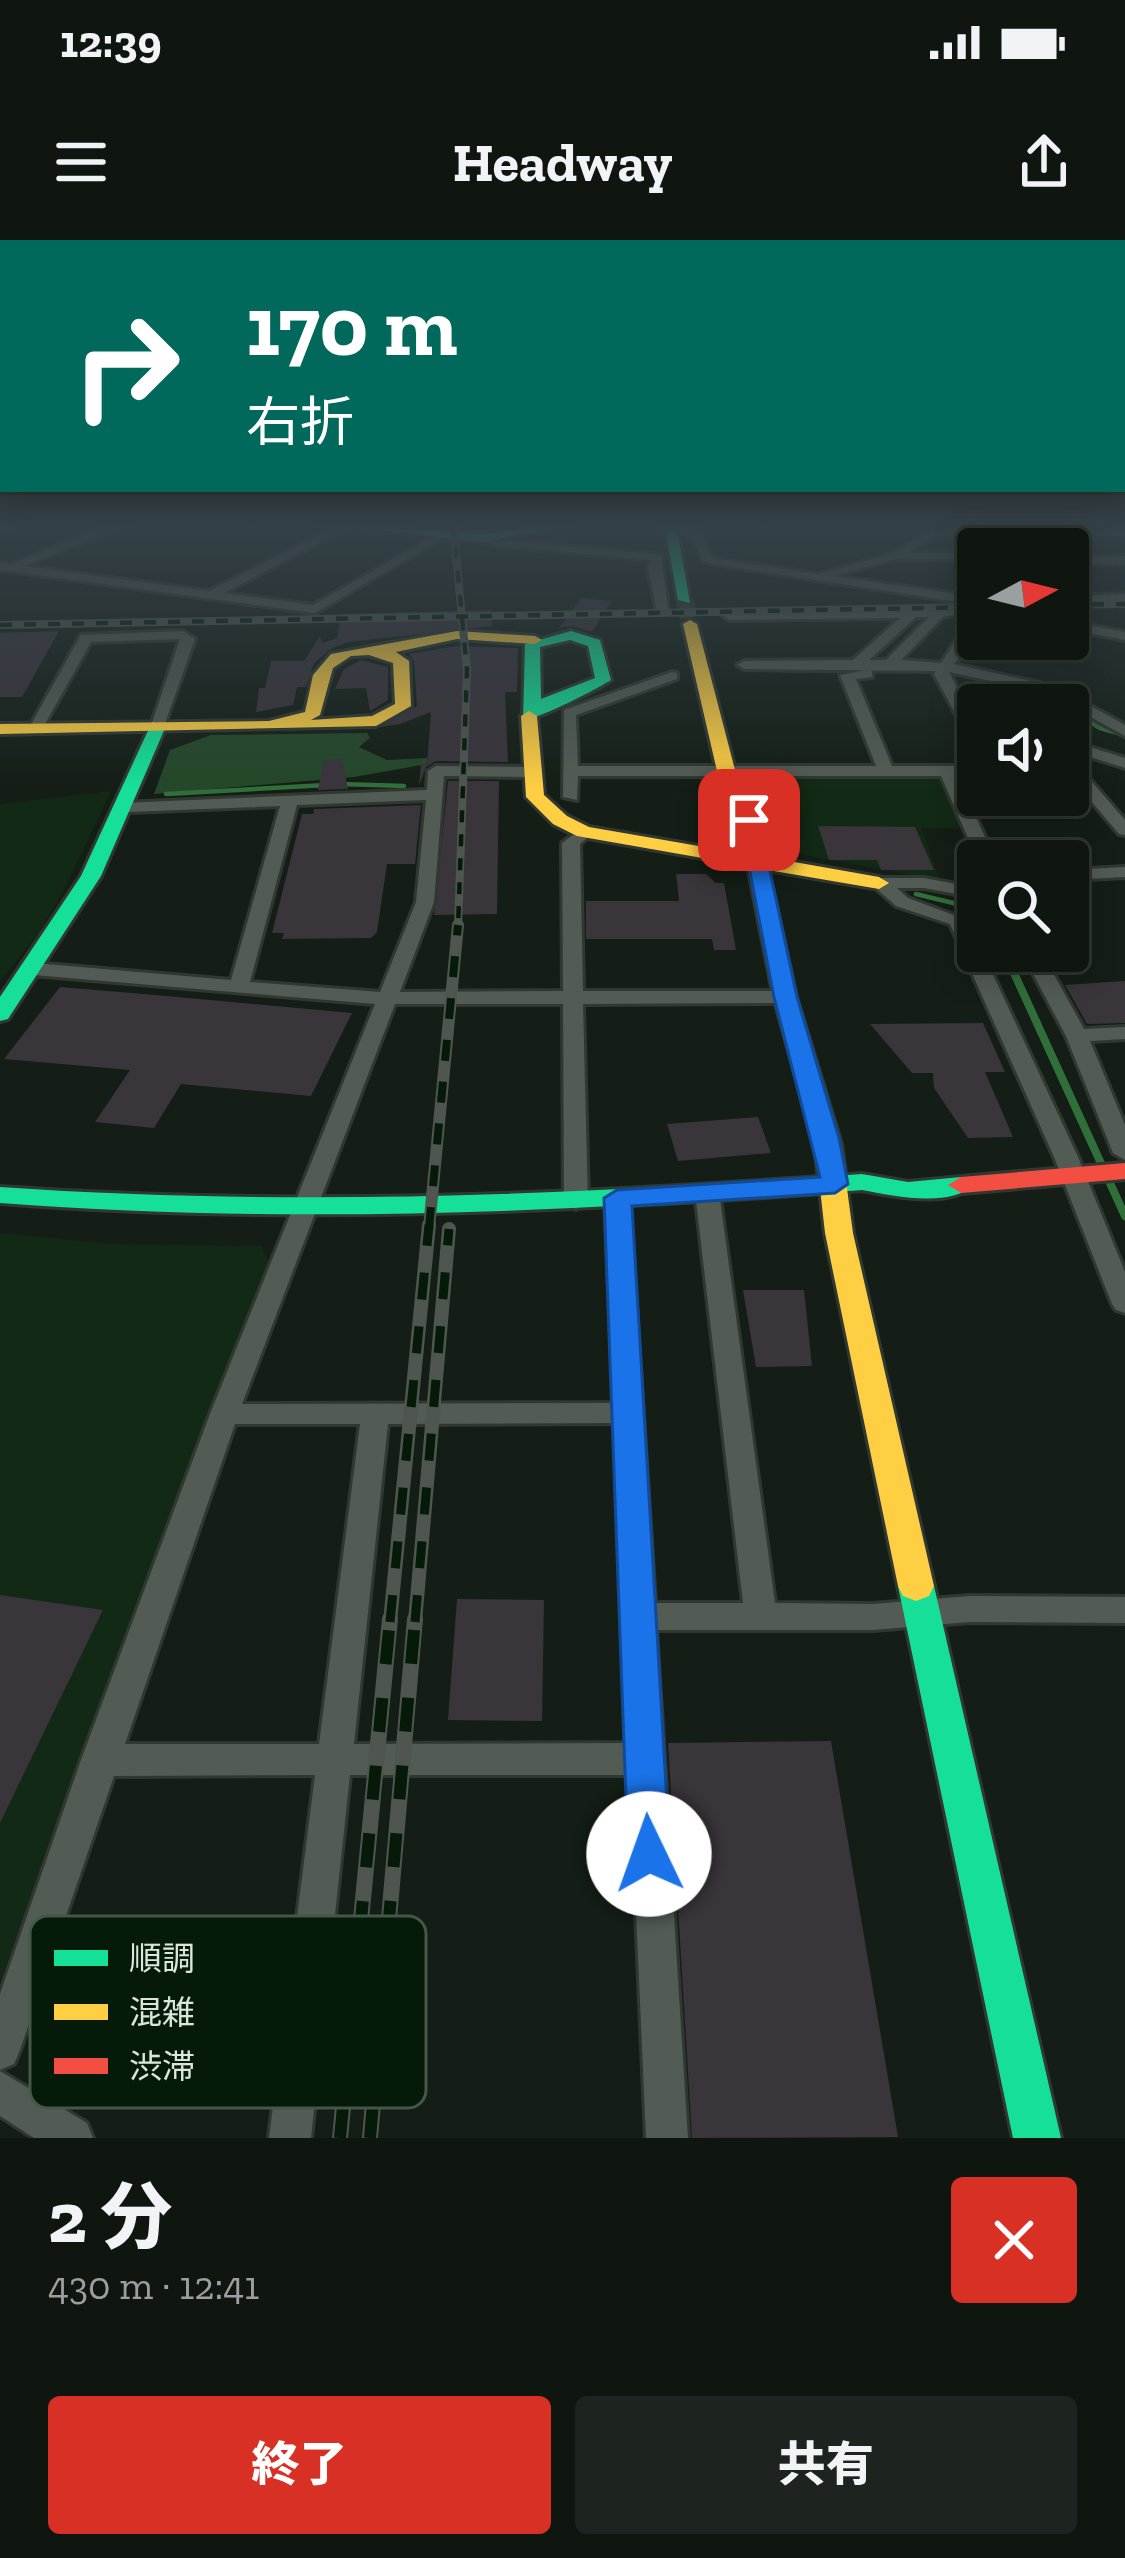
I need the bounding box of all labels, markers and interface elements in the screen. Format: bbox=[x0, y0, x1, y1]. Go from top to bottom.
text: 12:39 bbox=[60, 15, 162, 69]
icon: menu bbox=[48, 129, 114, 195]
icon: share bbox=[1011, 129, 1077, 195]
text: Headway bbox=[453, 130, 672, 195]
text: 170 m bbox=[246, 276, 458, 377]
icon: right bbox=[48, 288, 204, 444]
text: 右折 bbox=[246, 390, 354, 455]
north arrow bbox=[957, 528, 1089, 660]
map controls bbox=[957, 528, 1089, 972]
button: sound bbox=[957, 684, 1089, 816]
pin bbox=[698, 769, 800, 871]
icon: arrive bbox=[716, 787, 782, 853]
button: search bbox=[957, 840, 1089, 972]
position arrow bbox=[586, 1791, 712, 1917]
legend bbox=[30, 1916, 426, 2108]
text: 順調 bbox=[129, 1939, 195, 1978]
text: 混雑 bbox=[129, 1993, 195, 2032]
text: 渋滞 bbox=[129, 2047, 195, 2086]
text: 2 分 bbox=[48, 2174, 172, 2260]
button: close bbox=[951, 2177, 1077, 2303]
text: 430 m · 12:41 bbox=[48, 2262, 259, 2309]
button: 終了 bbox=[48, 2396, 551, 2534]
button: 共有 bbox=[575, 2396, 1077, 2534]

